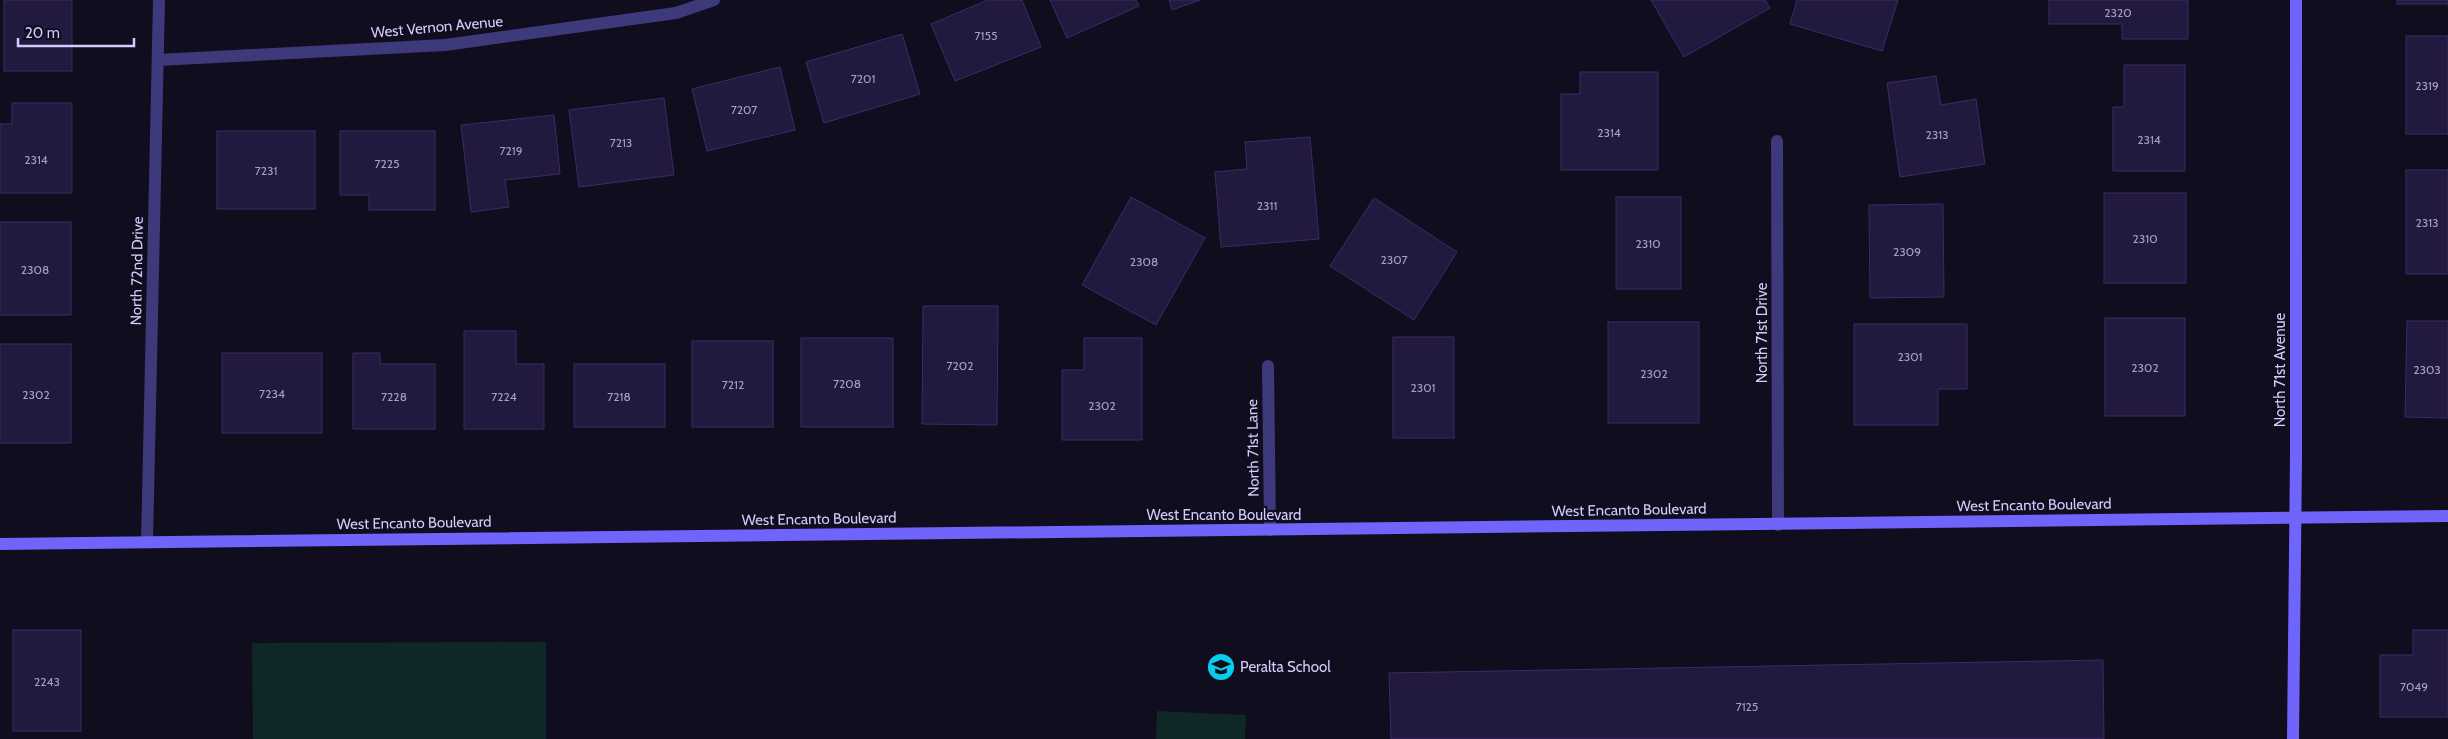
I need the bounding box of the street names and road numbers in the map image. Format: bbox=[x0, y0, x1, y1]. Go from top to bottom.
street label: West Vernon Avenue bbox=[370, 12, 504, 42]
street label: North 72nd Drive bbox=[127, 216, 147, 326]
street label: North 71st Drive bbox=[1753, 282, 1771, 383]
street label: North 71st Avenue bbox=[2271, 312, 2289, 427]
street label: North 71st Lane bbox=[1243, 399, 1263, 497]
street label: West Encanto Boulevard bbox=[1956, 495, 2112, 515]
street label: West Encanto Boulevard bbox=[1551, 500, 1707, 520]
street label: West Encanto Boulevard bbox=[1147, 506, 1301, 524]
street label: West Encanto Boulevard bbox=[741, 509, 897, 529]
street label: West Encanto Boulevard bbox=[336, 513, 492, 533]

